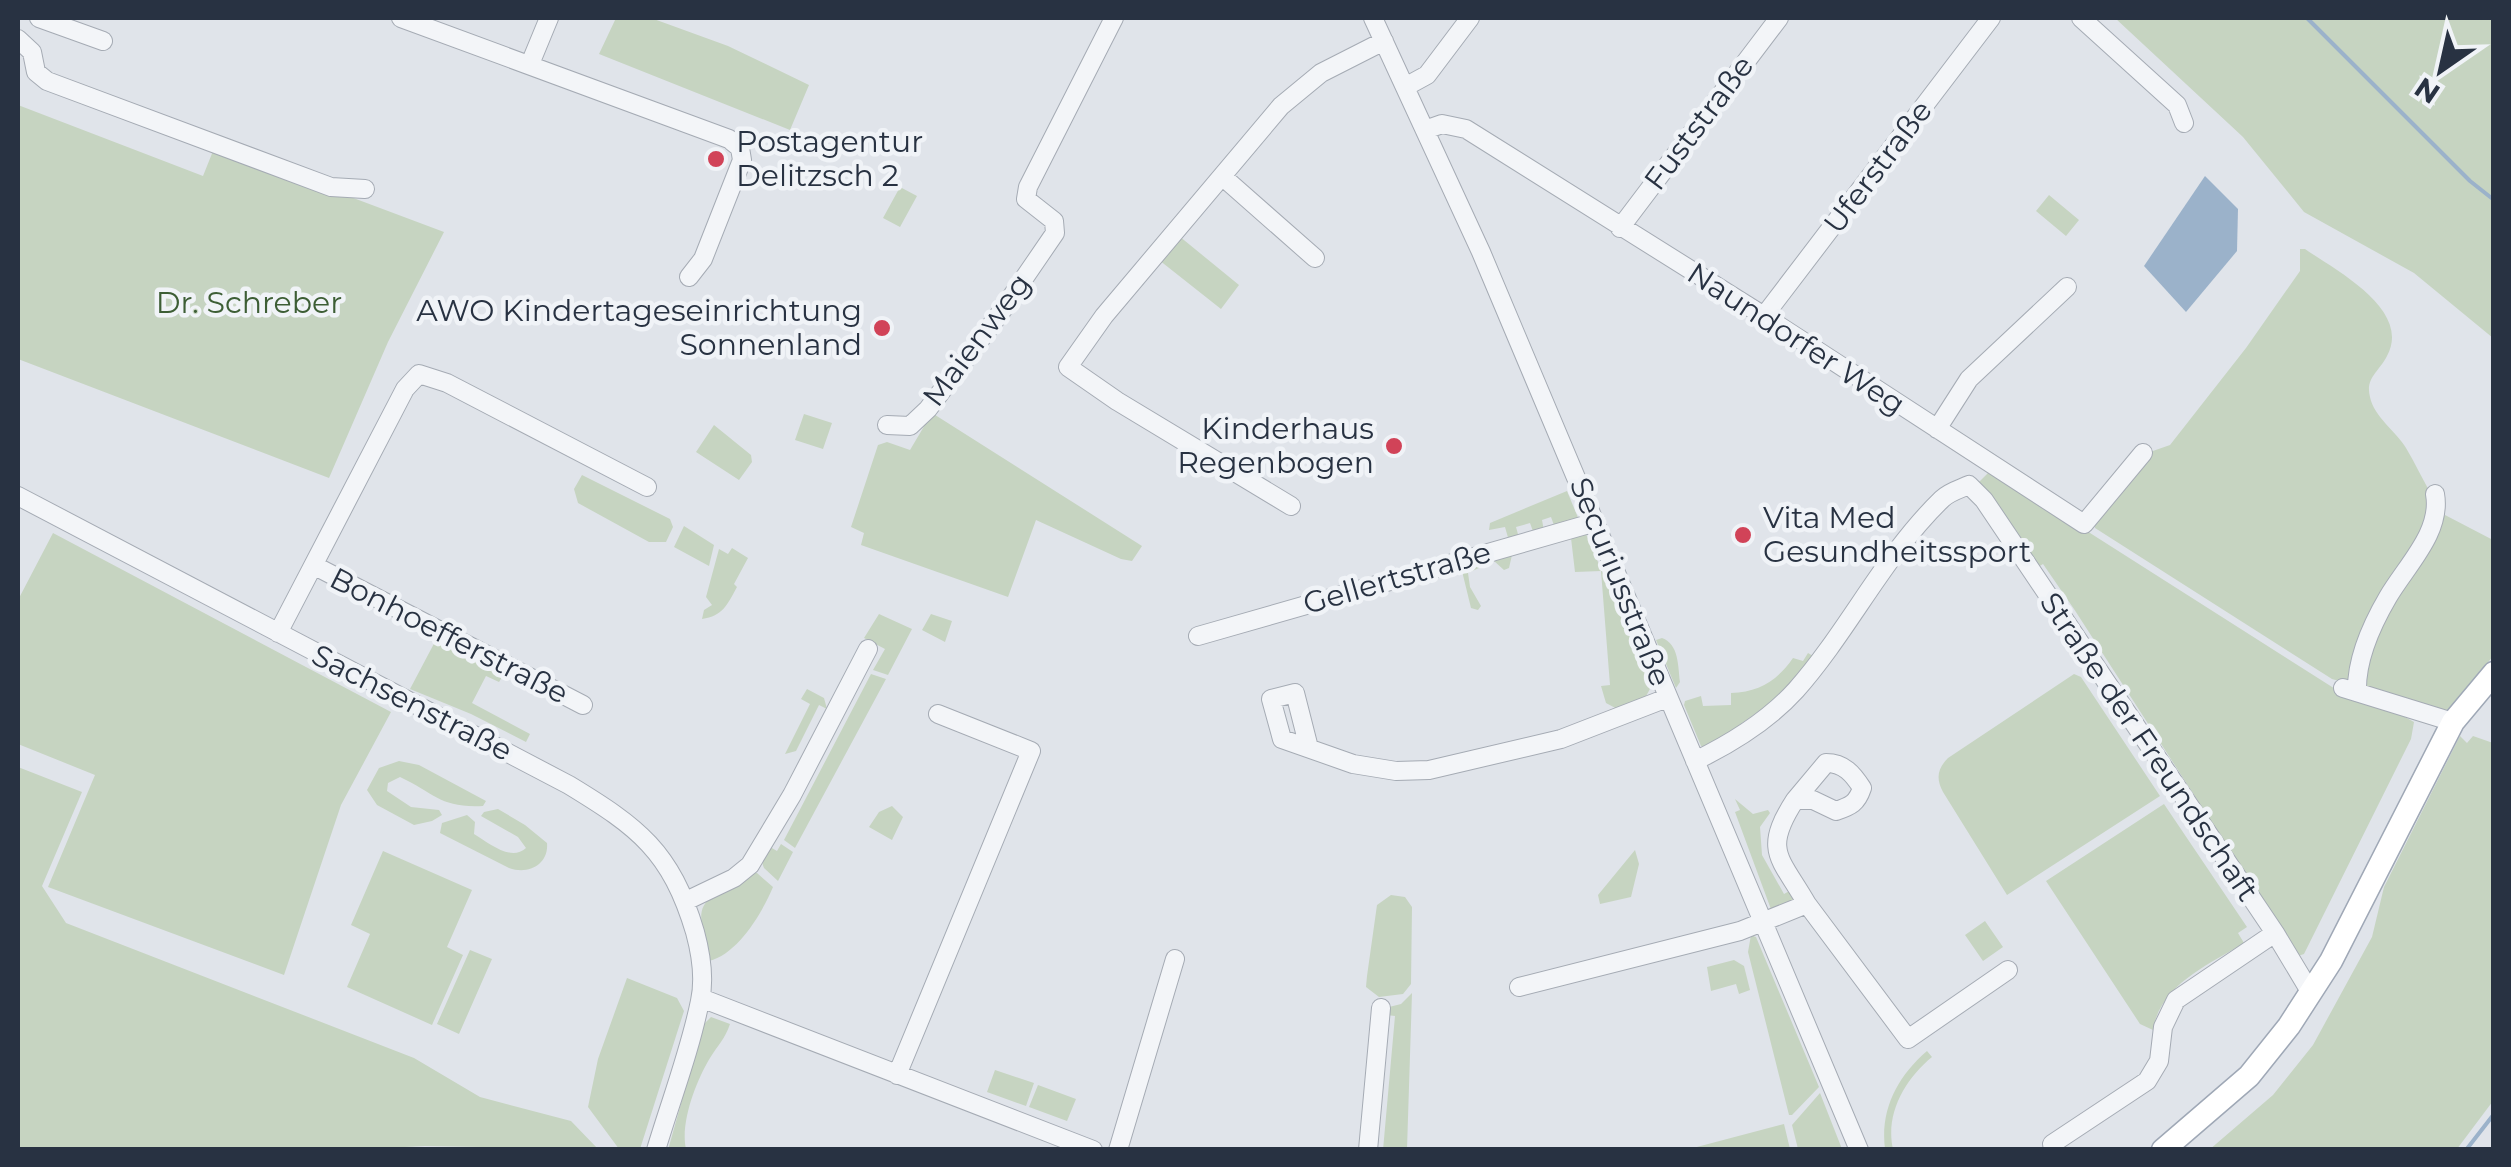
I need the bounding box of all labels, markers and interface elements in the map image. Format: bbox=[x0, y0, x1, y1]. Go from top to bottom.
north arrow bbox=[2391, 20, 2491, 120]
street label: Fuststraße bbox=[1636, 48, 1761, 197]
text: N bbox=[2408, 70, 2446, 111]
street label: Uferstraße bbox=[1816, 93, 1940, 241]
place label: Postagentur Delitzsch 2 bbox=[736, 123, 923, 194]
marker: Postagentur Delitzsch 2 bbox=[705, 148, 727, 170]
street label: Naundorfer Weg bbox=[1681, 254, 1912, 423]
street label: Maienweg bbox=[915, 266, 1039, 414]
park label: Dr. Schreber bbox=[156, 284, 342, 321]
place label: AWO Kindertageseinrichtung Sonnenland bbox=[416, 292, 862, 363]
marker: AWO Kindertageseinrichtung Sonnenland bbox=[871, 317, 893, 339]
place label: Kinderhaus Regenbogen bbox=[1177, 410, 1374, 481]
marker: Kinderhaus Regenbogen bbox=[1383, 435, 1405, 457]
street label: Securiusstraße bbox=[1562, 472, 1679, 692]
place label: Vita Med Gesundheitssport bbox=[1763, 499, 2031, 570]
marker: Vita Med Gesundheitssport bbox=[1732, 524, 1754, 546]
street label: Gellertstraße bbox=[1299, 533, 1495, 622]
street label: Bonhoefferstraße bbox=[324, 559, 575, 712]
street label: Straße der Freundschaft bbox=[2032, 585, 2267, 908]
street label: Sachsenstraße bbox=[306, 636, 518, 769]

